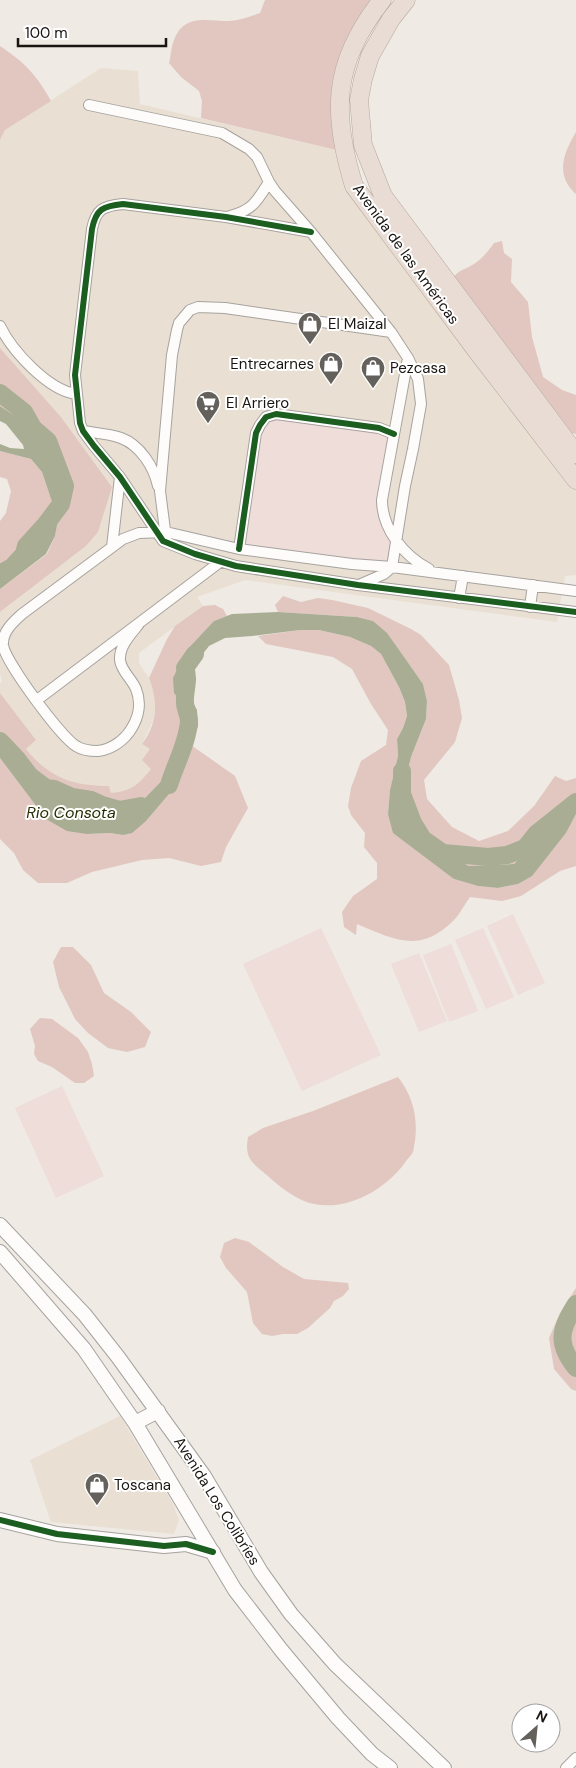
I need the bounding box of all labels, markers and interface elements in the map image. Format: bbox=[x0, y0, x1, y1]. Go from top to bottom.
scale bar bbox=[18, 15, 165, 47]
text: 100 m bbox=[25, 23, 68, 43]
street label: Avenida de las Américas bbox=[348, 180, 464, 328]
shop icon: El Maizal bbox=[297, 311, 323, 345]
place label: El Maizal bbox=[328, 314, 387, 334]
shop icon: Entrecarnes bbox=[318, 351, 344, 385]
place label: Entrecarnes bbox=[230, 354, 314, 374]
shop icon: Pezcasa bbox=[360, 355, 386, 389]
place label: Pezcasa bbox=[390, 358, 446, 378]
supermarket icon: El Arriero bbox=[195, 390, 221, 424]
place label: El Arriero bbox=[226, 393, 289, 413]
water label: Rio Consota bbox=[26, 802, 116, 823]
street label: Avenida Los Colibríes bbox=[169, 1433, 265, 1569]
shop icon: Toscana bbox=[84, 1472, 110, 1506]
place label: Toscana bbox=[114, 1475, 171, 1495]
north arrow bbox=[511, 1703, 561, 1753]
text: N bbox=[533, 1706, 551, 1727]

